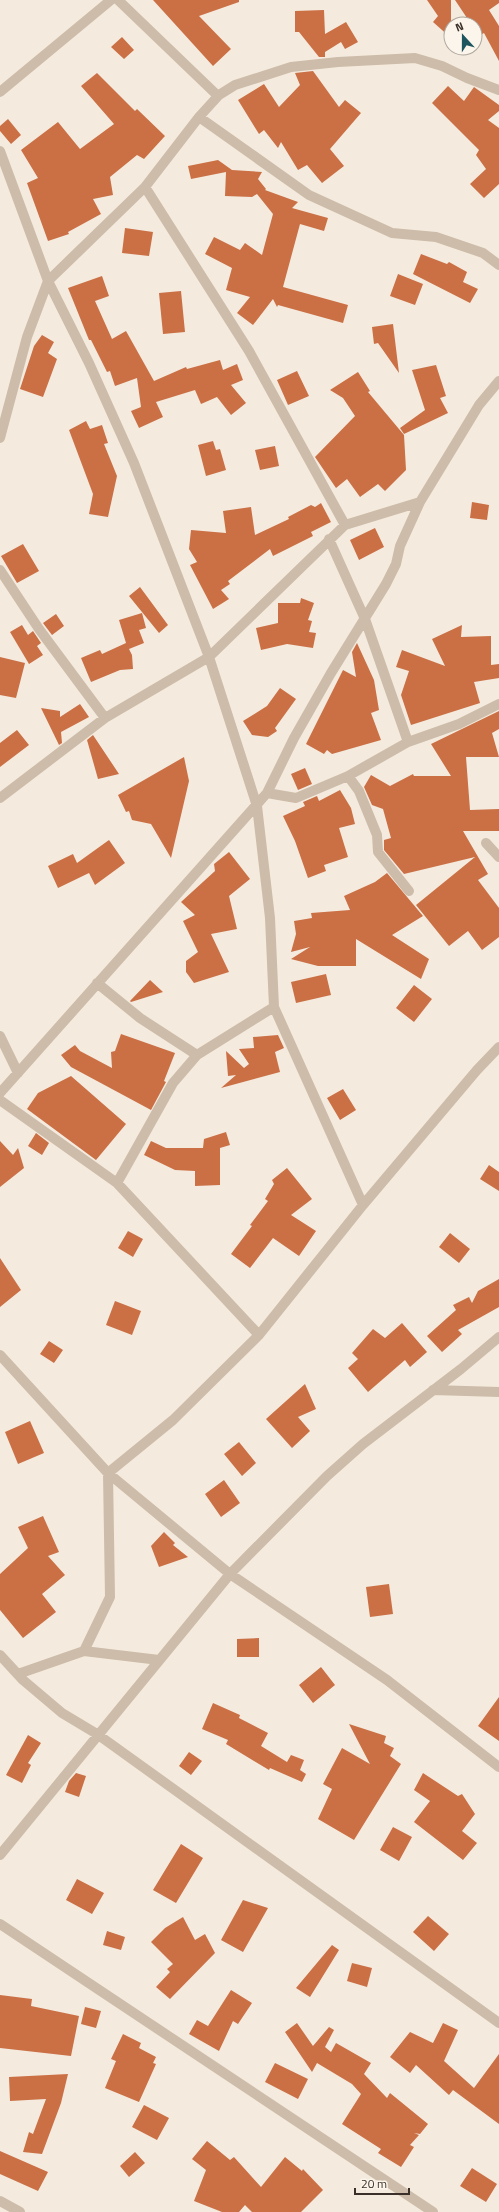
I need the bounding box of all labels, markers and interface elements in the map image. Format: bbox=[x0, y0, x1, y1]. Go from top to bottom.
north arrow bbox=[443, 16, 483, 56]
text: N bbox=[453, 18, 466, 35]
scale bar bbox=[355, 2170, 409, 2196]
text: 20 m bbox=[361, 2174, 387, 2193]

